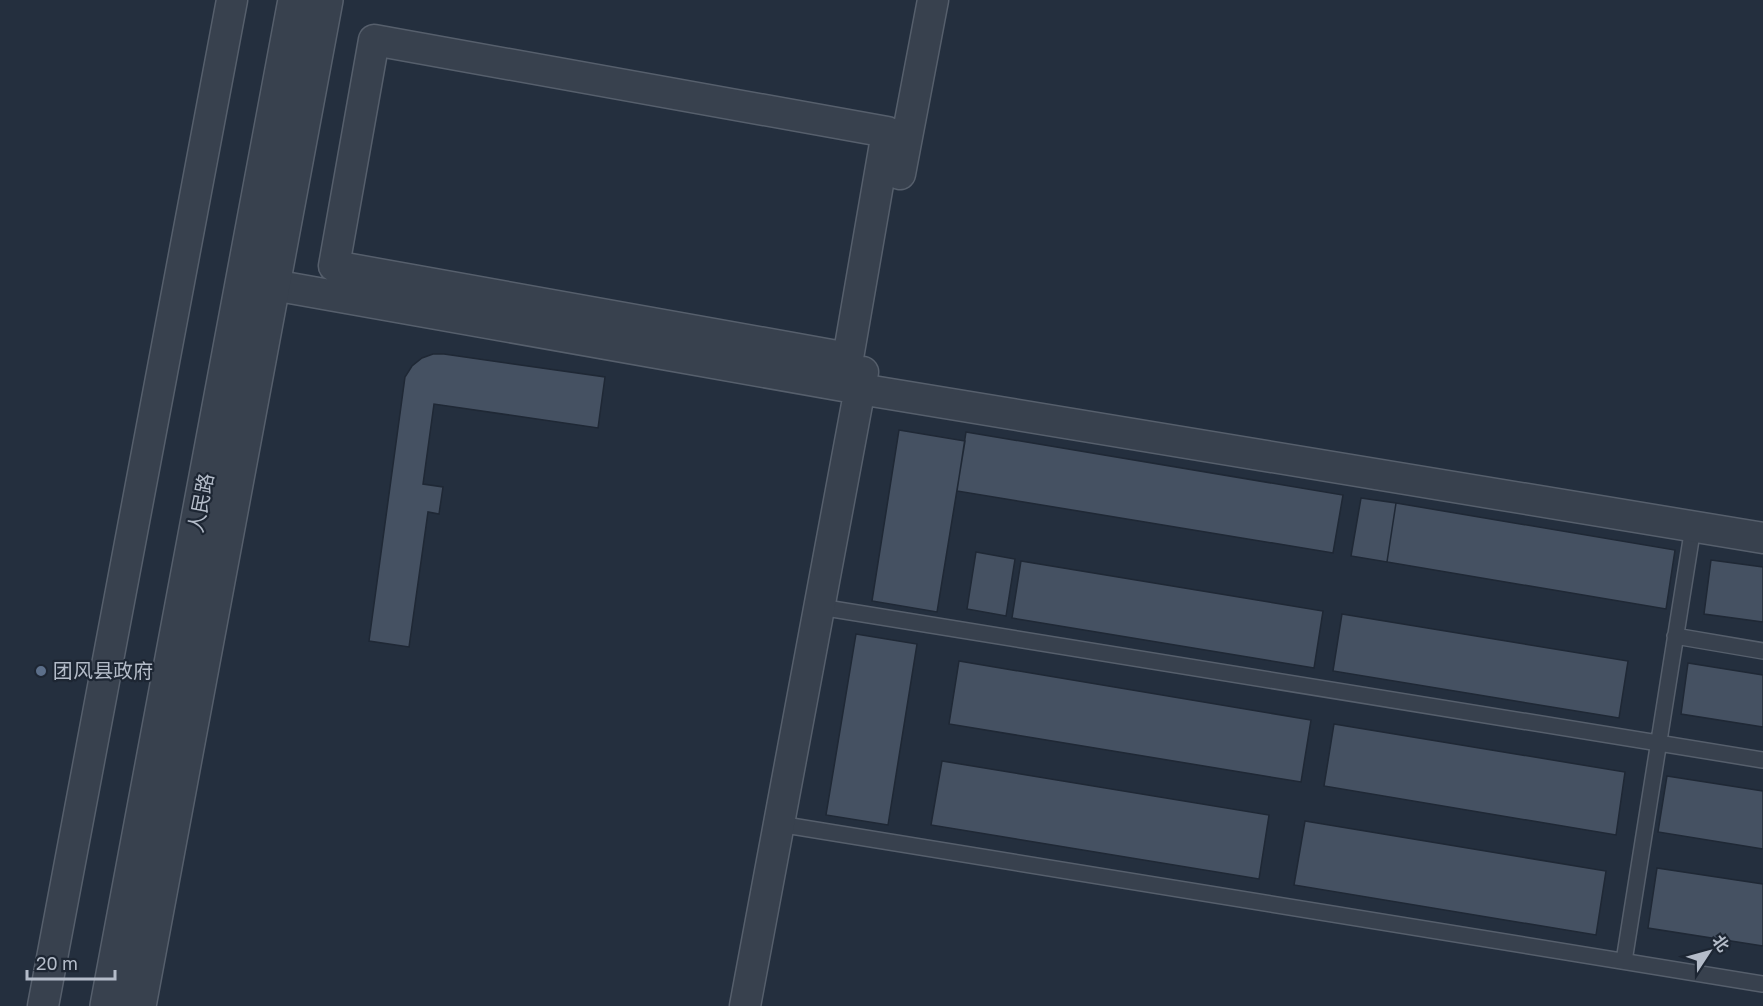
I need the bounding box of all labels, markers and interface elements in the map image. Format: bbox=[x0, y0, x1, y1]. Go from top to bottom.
street label: 人民路 bbox=[183, 471, 218, 535]
place label: 团风县政府 bbox=[53, 658, 153, 682]
marker: 团风县政府 bbox=[34, 664, 48, 678]
north arrow bbox=[1679, 922, 1739, 982]
text: 北 bbox=[1708, 931, 1734, 956]
scale bar bbox=[27, 943, 116, 981]
text: 20 m bbox=[36, 952, 78, 974]

